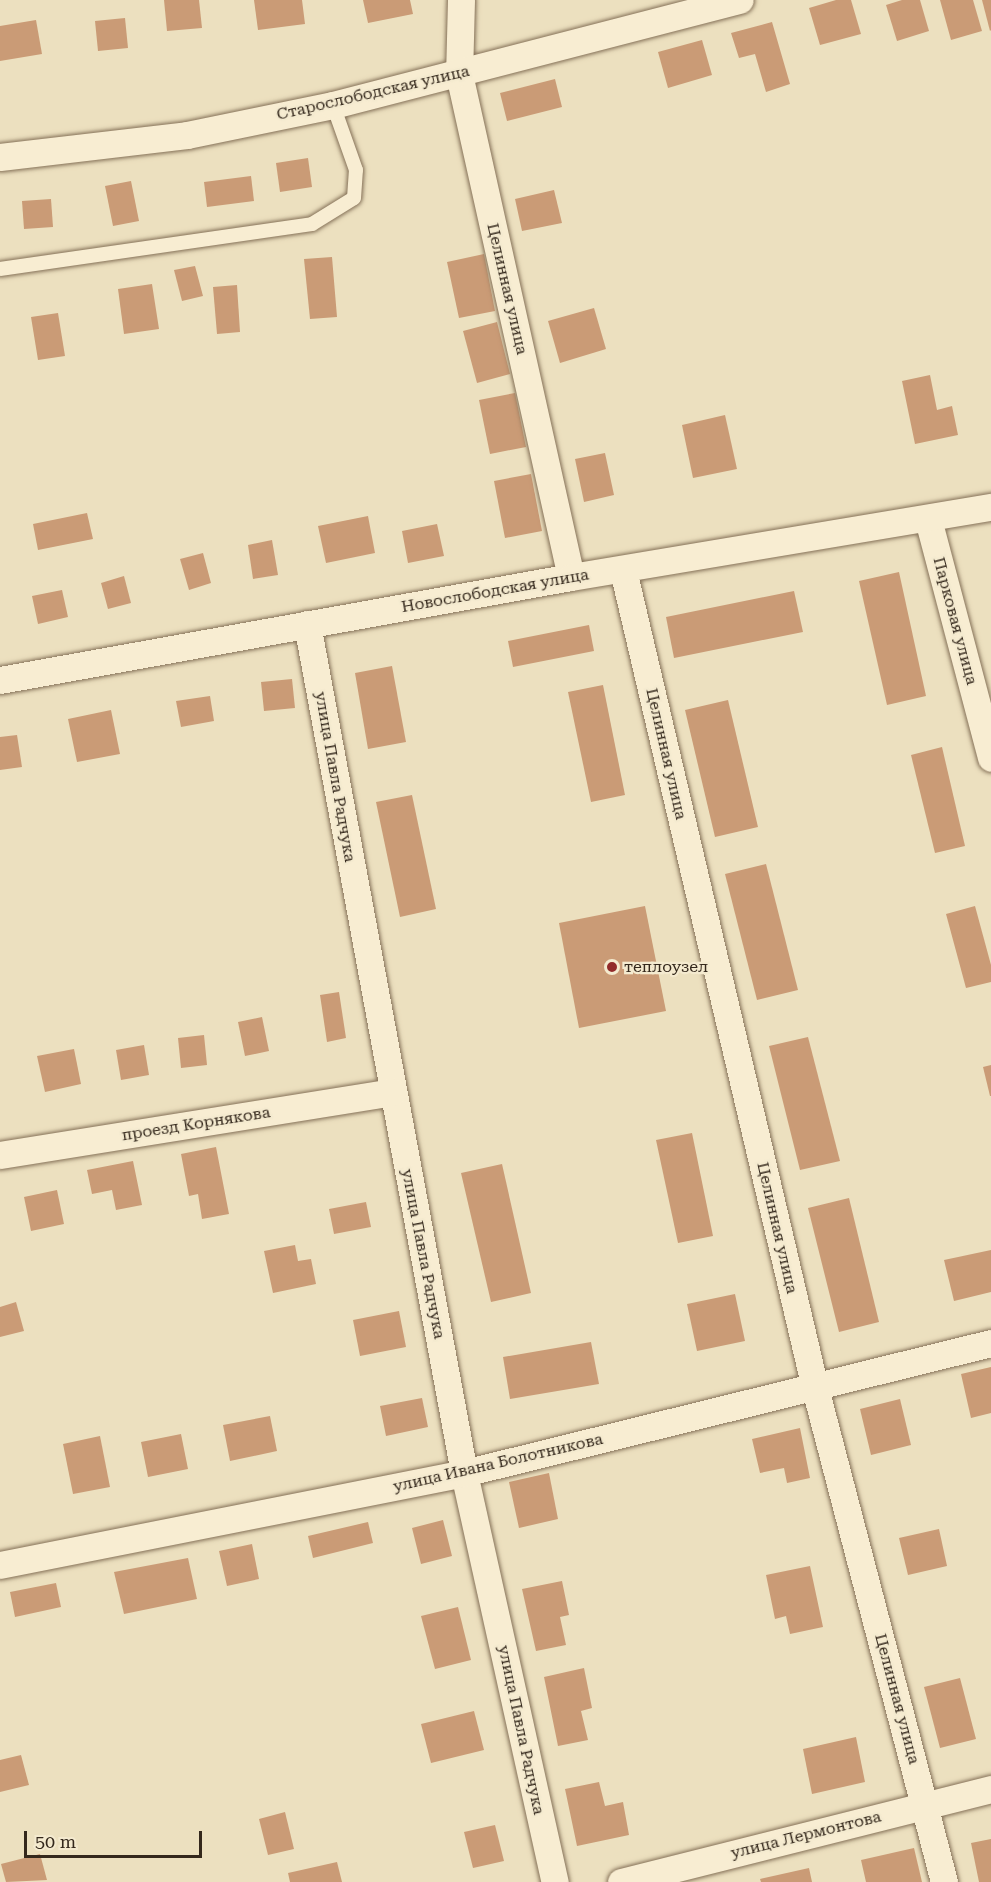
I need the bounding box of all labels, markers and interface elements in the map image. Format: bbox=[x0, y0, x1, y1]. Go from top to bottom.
street label: Старослободская улица bbox=[275, 61, 471, 125]
street label: Целинная улица bbox=[483, 221, 531, 357]
street label: Парковая улица bbox=[929, 555, 981, 687]
street label: Новослободская улица bbox=[400, 565, 590, 617]
street label: Целинная улица bbox=[642, 686, 690, 822]
street label: улица Павла Радчука bbox=[311, 690, 359, 864]
place label: теплоузел bbox=[624, 957, 708, 977]
marker: теплоузел bbox=[605, 960, 619, 974]
street label: проезд Корнякова bbox=[120, 1103, 272, 1145]
street label: Целинная улица bbox=[753, 1160, 801, 1296]
street label: улица Павла Радчука bbox=[397, 1167, 449, 1341]
street label: улица Ивана Болотникова bbox=[391, 1430, 605, 1496]
street label: Целинная улица bbox=[870, 1632, 924, 1766]
street label: улица Павла Радчука bbox=[494, 1644, 548, 1816]
street label: улица Лермонтова bbox=[729, 1807, 883, 1863]
scale bar bbox=[27, 1819, 206, 1857]
text: 50 m bbox=[35, 1831, 76, 1852]

